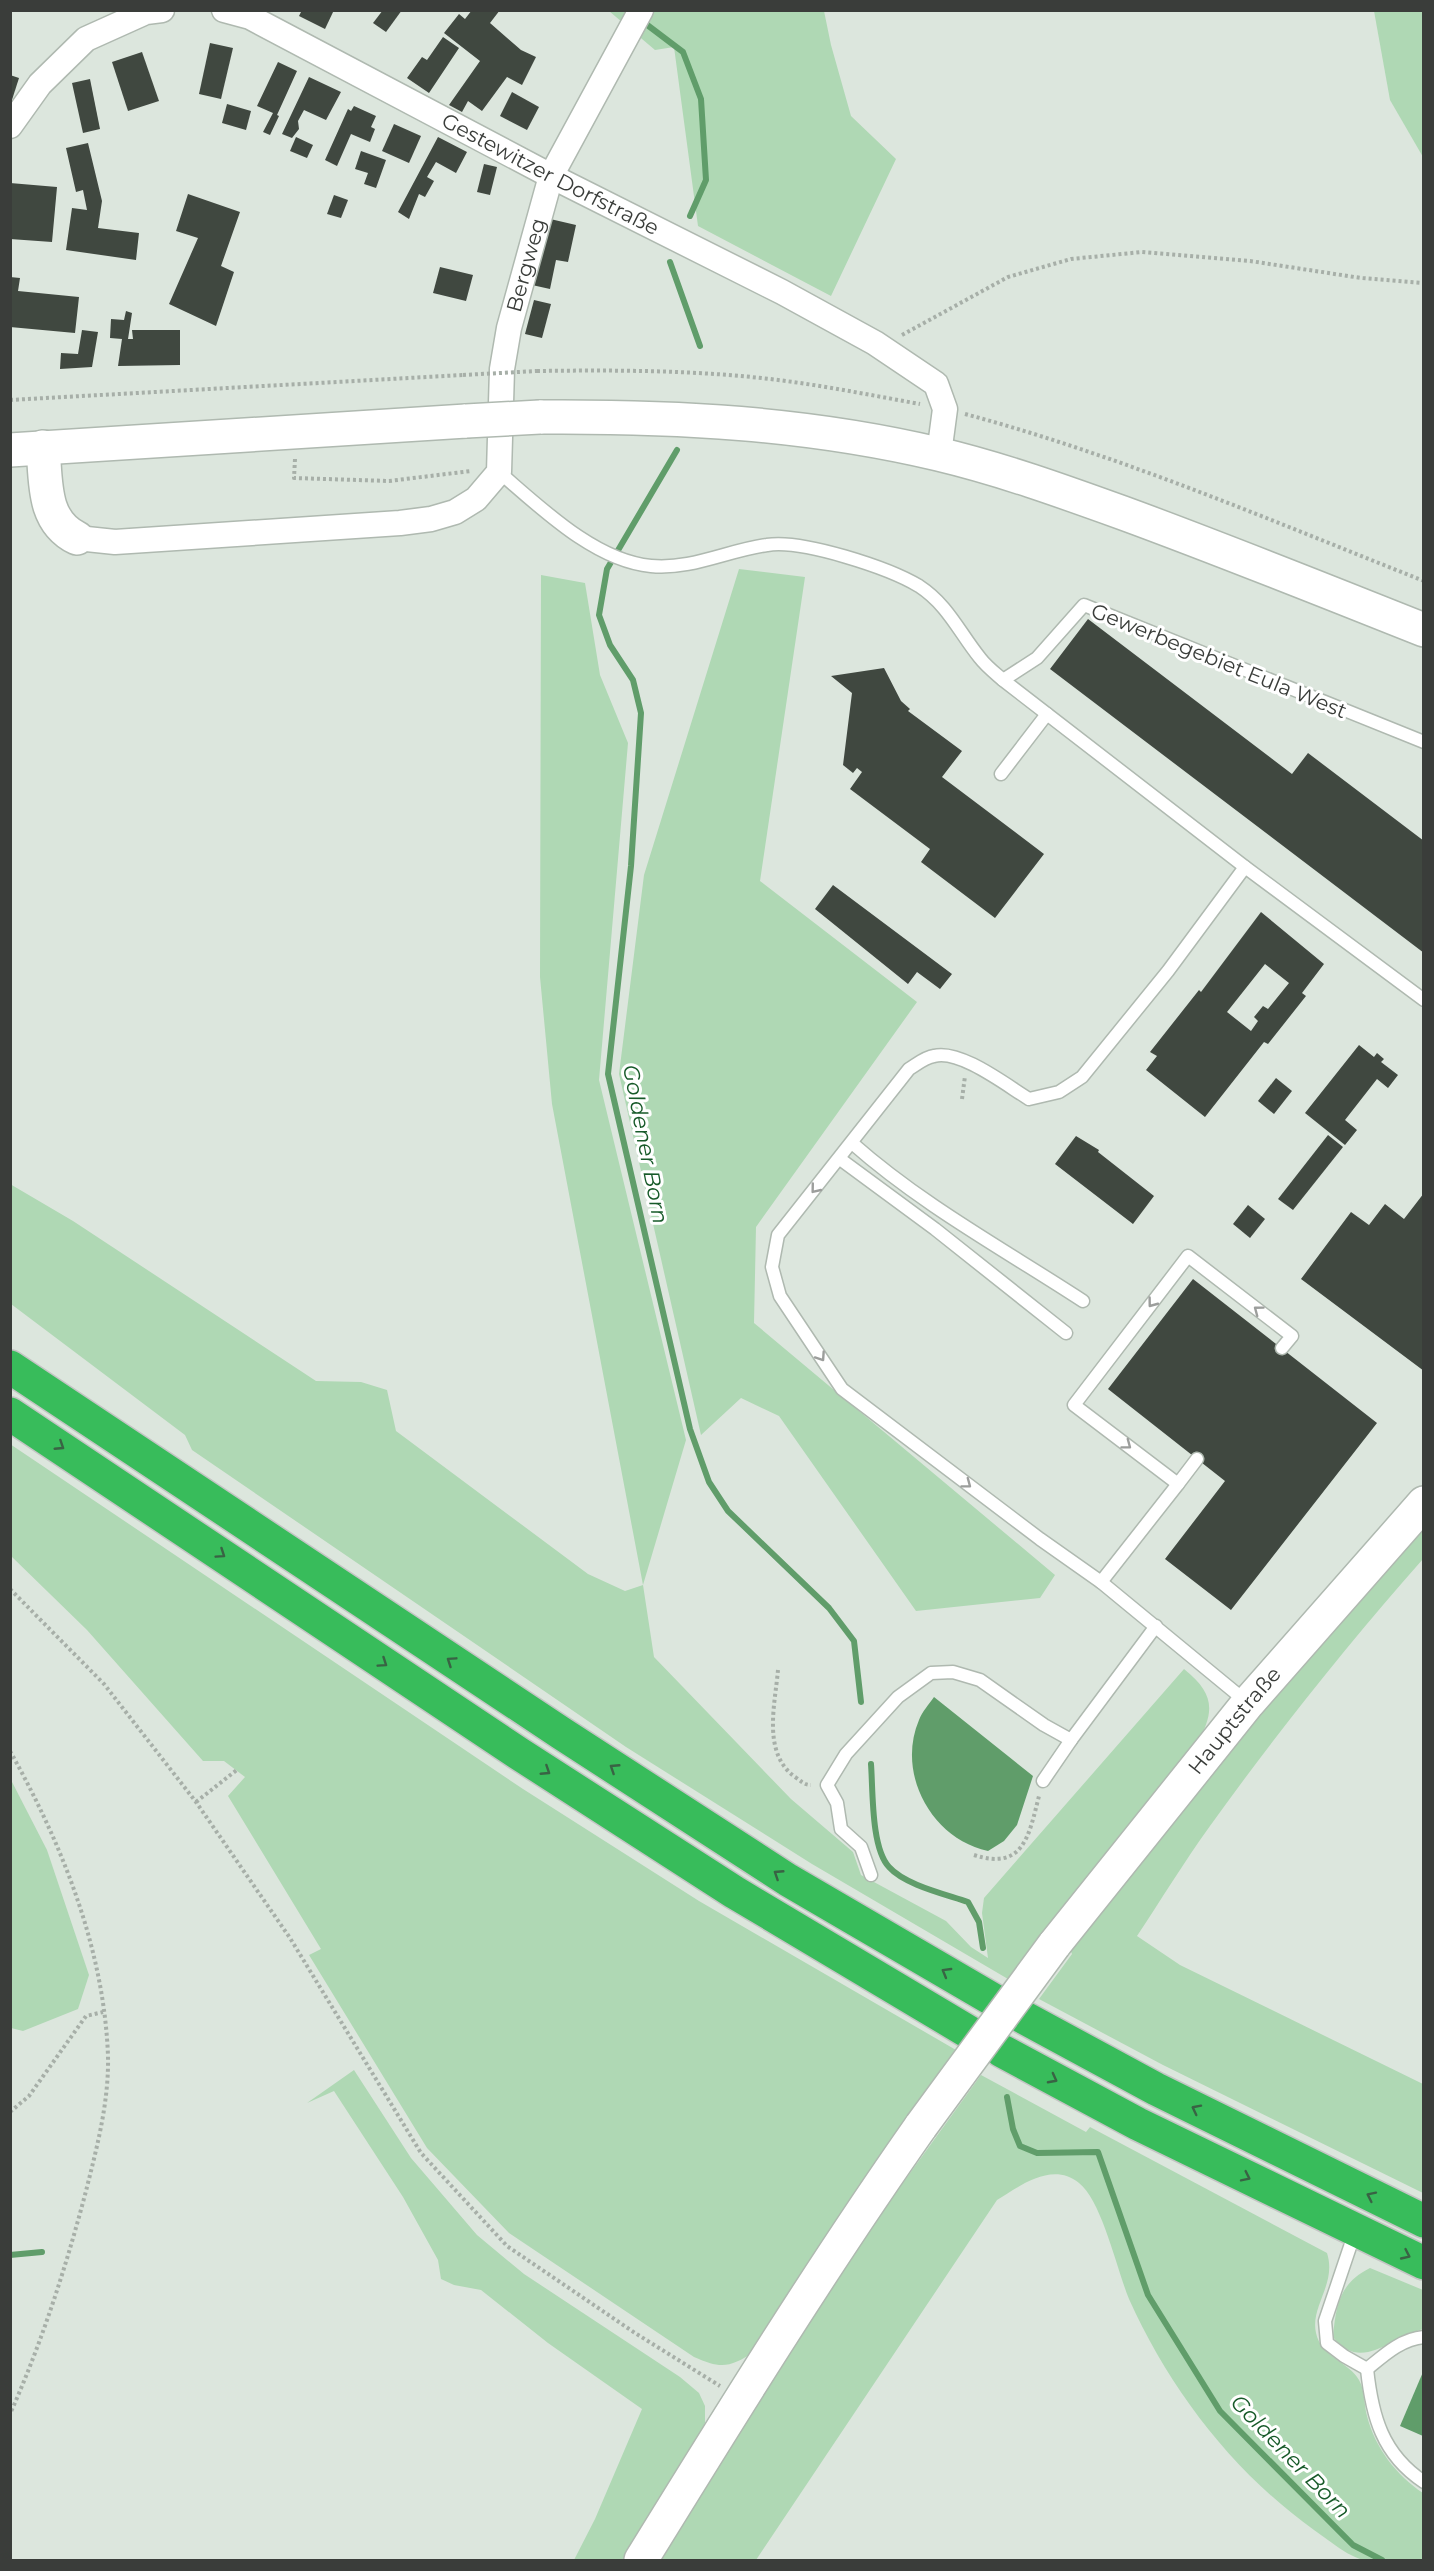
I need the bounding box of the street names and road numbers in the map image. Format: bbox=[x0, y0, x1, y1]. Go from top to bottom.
street label: Gestewitzer Dorfstraße bbox=[438, 108, 663, 240]
street label: Bergweg bbox=[501, 215, 551, 315]
street label: Gewerbegebiet Eula West bbox=[1088, 598, 1351, 723]
street label: Hauptstraße bbox=[1183, 1662, 1286, 1779]

